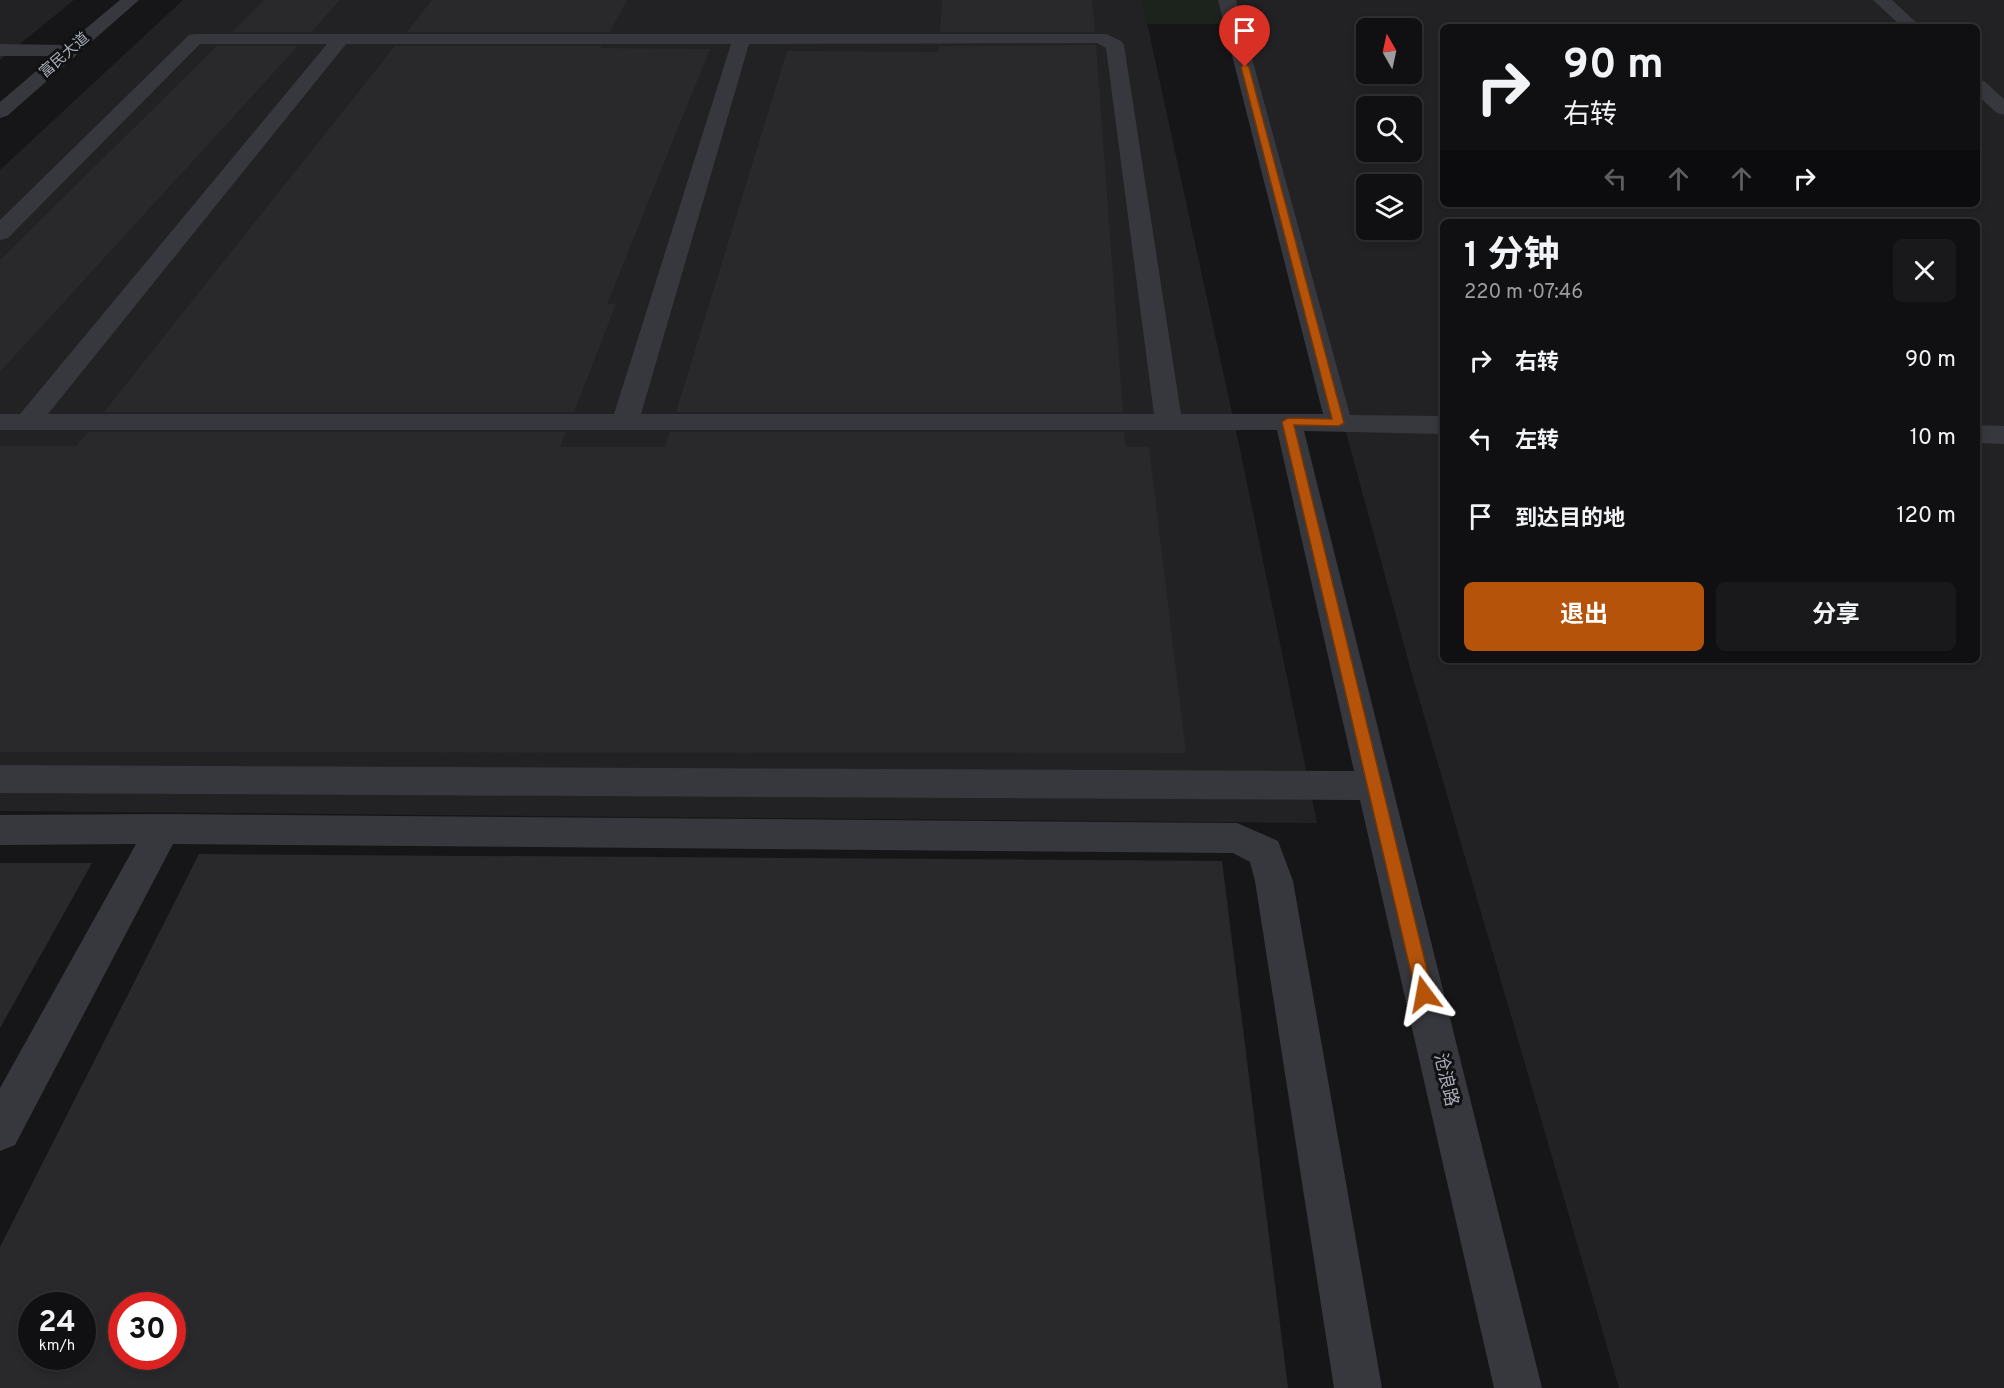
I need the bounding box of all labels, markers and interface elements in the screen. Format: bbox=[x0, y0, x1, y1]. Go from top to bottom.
pin bbox=[1219, 5, 1270, 67]
icon: arrive bbox=[1228, 14, 1261, 47]
north arrow bbox=[1356, 18, 1422, 84]
map controls bbox=[1356, 18, 1422, 240]
street label: 富民大道 bbox=[36, 29, 94, 83]
text: 90 m bbox=[1563, 40, 1664, 93]
icon: right bbox=[1464, 48, 1542, 126]
button: search bbox=[1356, 96, 1422, 162]
text: 右转 bbox=[1563, 99, 1617, 133]
icon: left bbox=[1599, 162, 1632, 195]
icon: ahead bbox=[1662, 162, 1695, 195]
icon: ahead bbox=[1725, 162, 1758, 195]
icon: right bbox=[1788, 162, 1821, 195]
button: layers bbox=[1356, 174, 1422, 240]
text: 1 分钟 bbox=[1464, 234, 1559, 280]
button: close bbox=[1893, 239, 1956, 302]
text: 220 m · 07:46 bbox=[1464, 280, 1583, 306]
icon: right bbox=[1464, 344, 1497, 377]
text: 90 m bbox=[1905, 347, 1956, 374]
text: 右转 bbox=[1515, 350, 1559, 377]
icon: left bbox=[1464, 422, 1497, 455]
text: 10 m bbox=[1910, 425, 1956, 452]
text: 左转 bbox=[1515, 428, 1559, 455]
icon: arrive bbox=[1464, 500, 1497, 533]
text: 120 m bbox=[1896, 503, 1956, 530]
text: 到达目的地 bbox=[1515, 506, 1625, 533]
button: 退出 bbox=[1464, 582, 1704, 651]
button: 分享 bbox=[1716, 582, 1956, 651]
position arrow bbox=[1392, 962, 1456, 1026]
street label: 沧浪路 bbox=[1428, 1051, 1462, 1109]
speed limit sign: 30 bbox=[108, 1292, 186, 1370]
text: 24 bbox=[38, 1305, 76, 1342]
text: km/h bbox=[39, 1337, 75, 1356]

